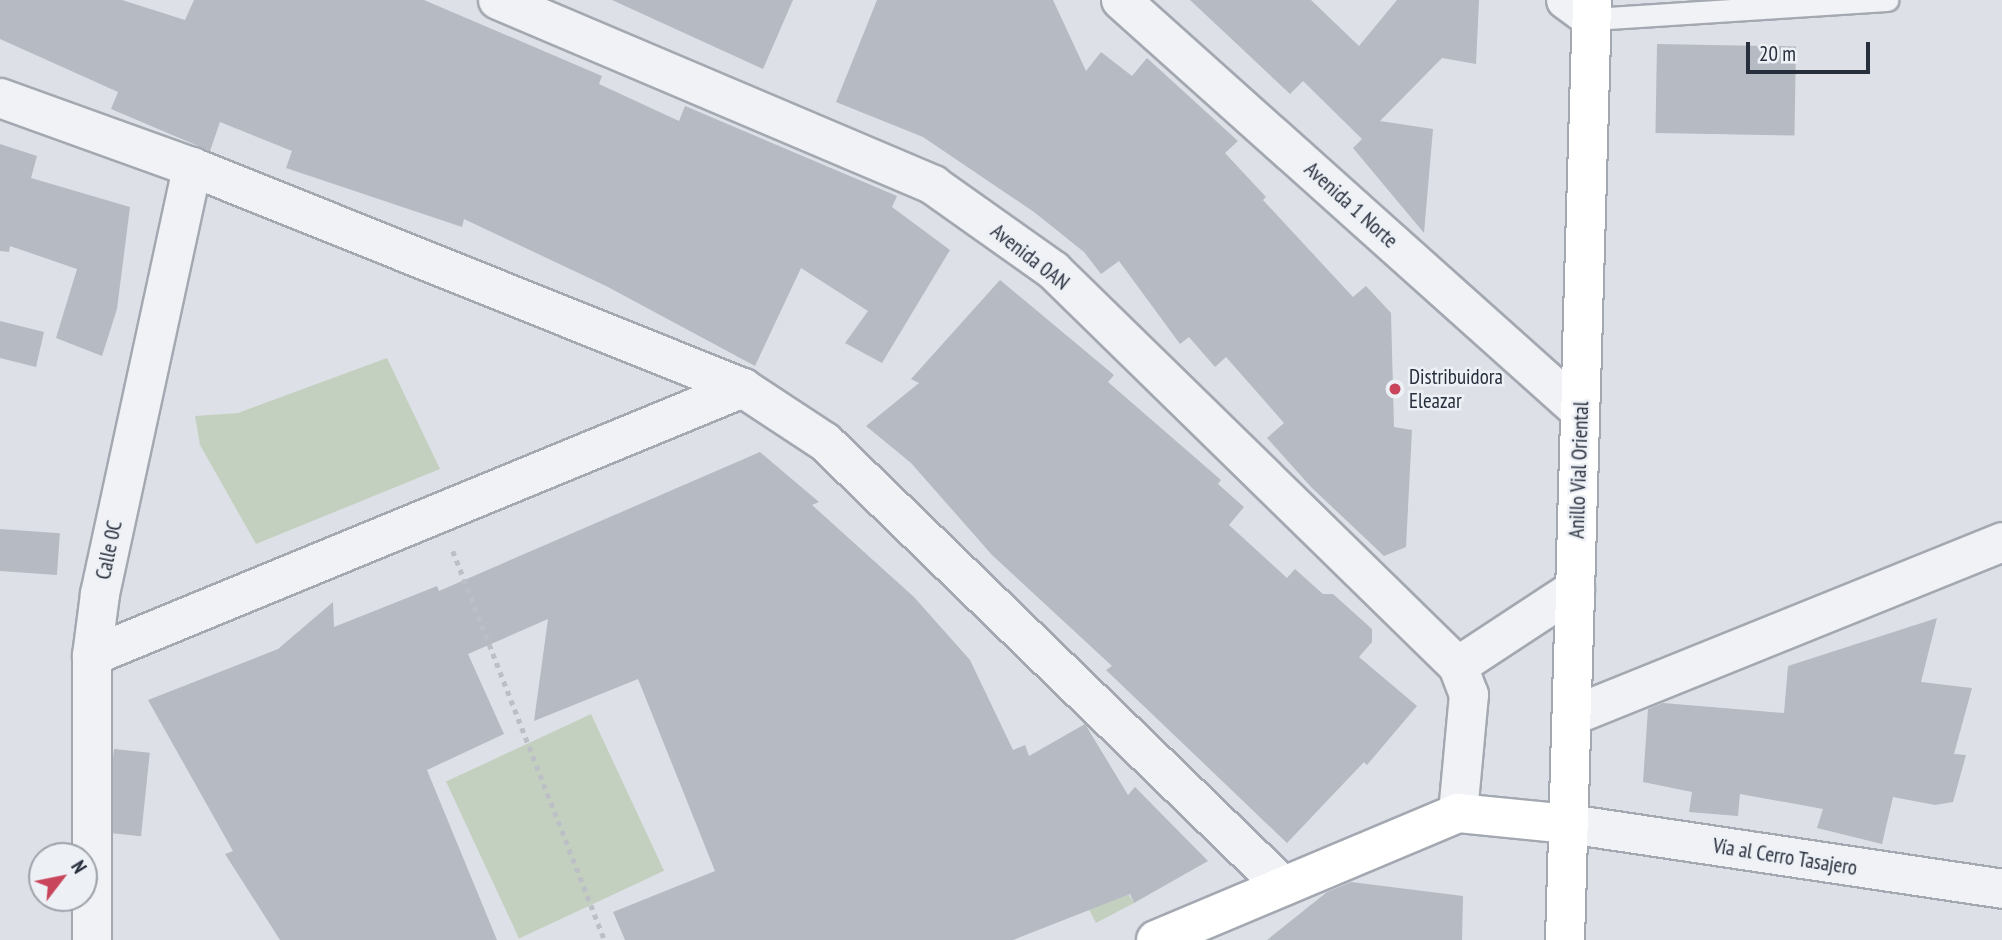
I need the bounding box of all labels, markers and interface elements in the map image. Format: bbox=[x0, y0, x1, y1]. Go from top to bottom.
scale bar bbox=[1750, 28, 1874, 72]
text: 20 m bbox=[1759, 40, 1796, 67]
street label: Avenida 1 Norte bbox=[1299, 157, 1403, 253]
street label: Avenida 0AN bbox=[986, 219, 1074, 295]
place label: Distribuidora Eleazar bbox=[1409, 364, 1503, 414]
marker: Distribuidora Eleazar bbox=[1387, 381, 1403, 397]
street label: Anillo Vial Oriental bbox=[1564, 401, 1594, 539]
street label: Calle 0C bbox=[90, 518, 128, 582]
street label: Vía al Cerro Tasajero bbox=[1711, 833, 1859, 881]
north arrow bbox=[28, 842, 98, 912]
text: N bbox=[66, 856, 92, 878]

